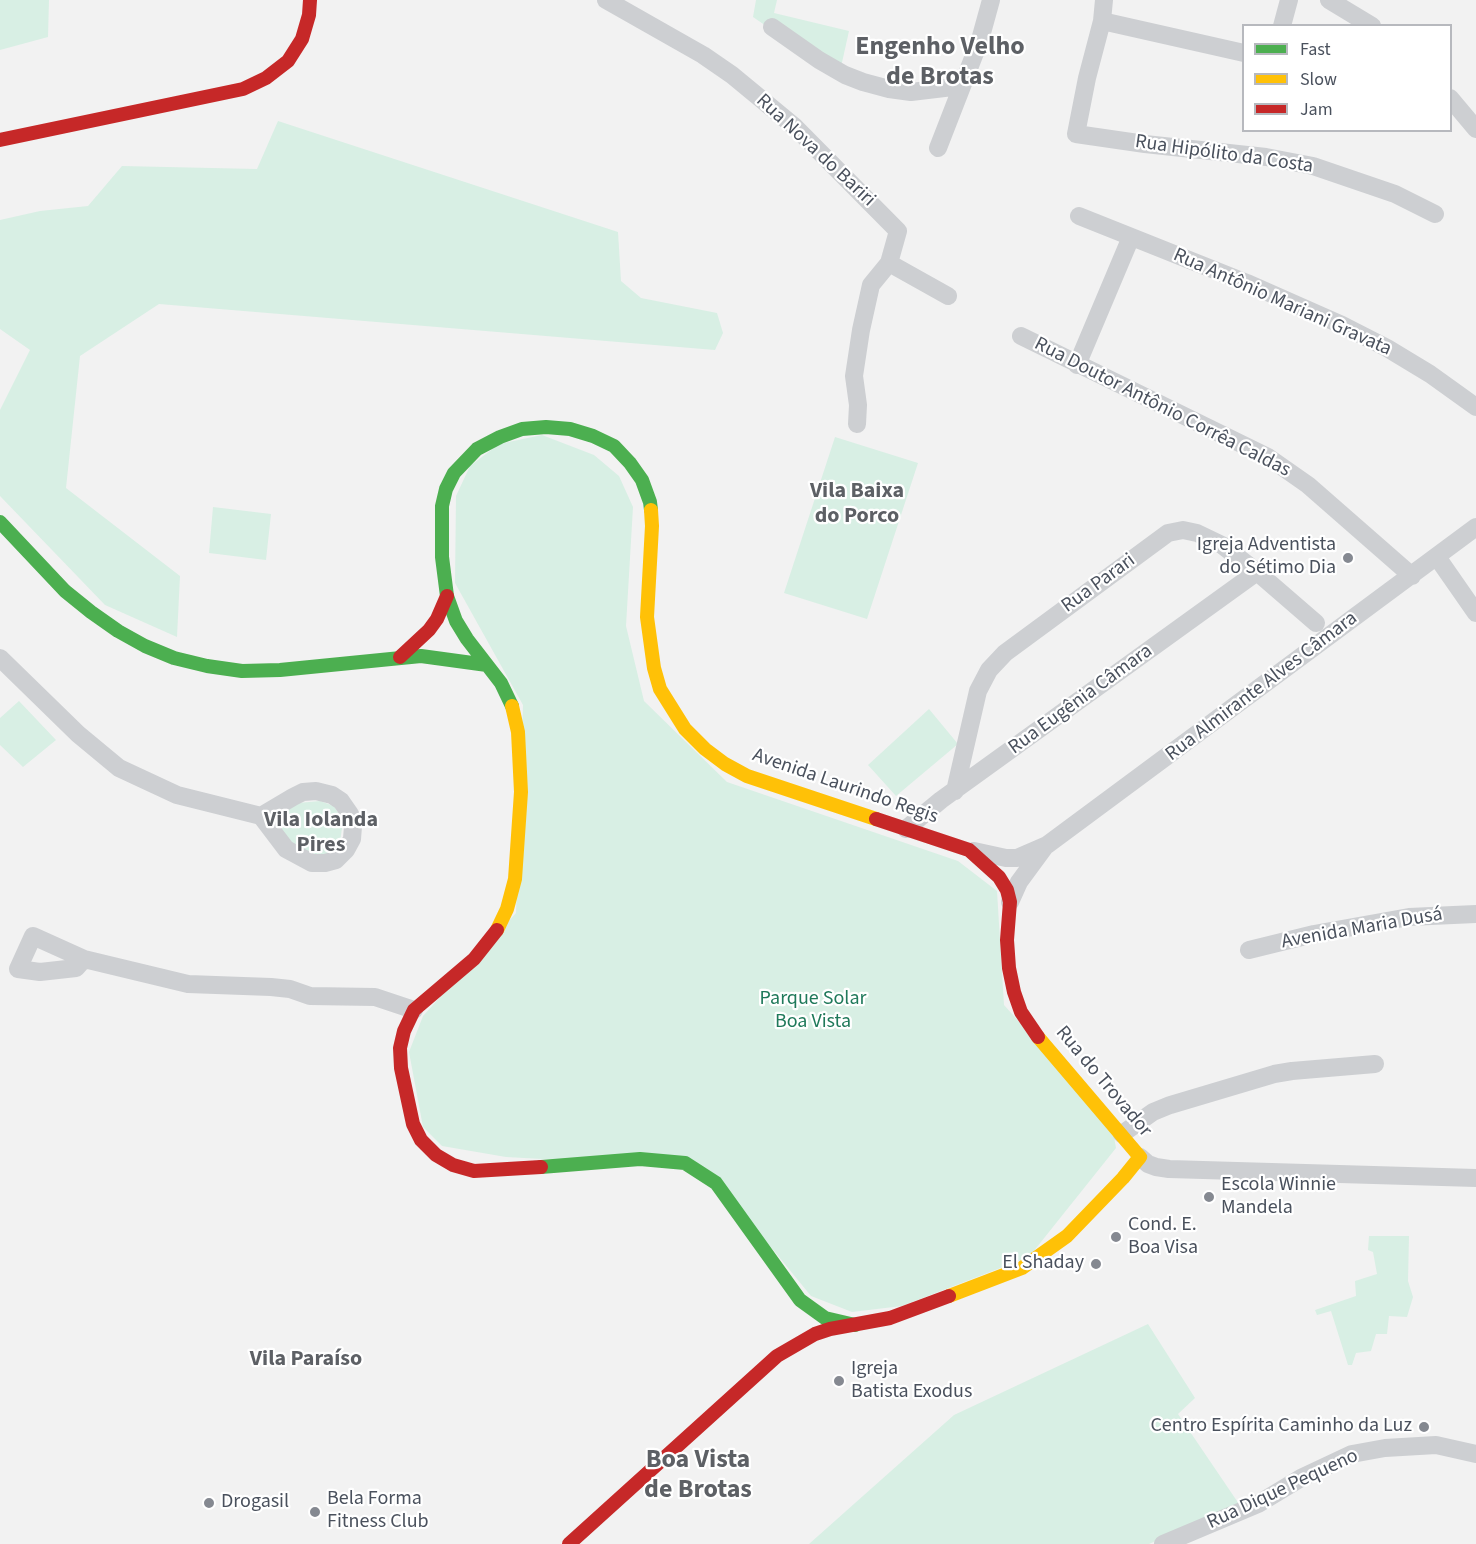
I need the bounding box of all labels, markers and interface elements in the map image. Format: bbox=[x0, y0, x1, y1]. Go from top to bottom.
legend bbox=[1242, 24, 1452, 132]
district label: Engenho Velho de Brotas bbox=[855, 32, 1025, 94]
text: Fast bbox=[1300, 37, 1331, 62]
text: Slow bbox=[1300, 67, 1337, 92]
street label: Rua Nova do Bariri bbox=[750, 90, 880, 212]
text: Jam bbox=[1300, 97, 1333, 122]
street label: Rua Hipólito da Costa bbox=[1134, 131, 1314, 179]
street label: Rua Antônio Mariani Gravata bbox=[1169, 244, 1395, 362]
street label: Rua Doutor Antônio Corrêa Caldas bbox=[1030, 333, 1294, 483]
district label: Vila Baixa do Porco bbox=[810, 479, 904, 530]
place label: Igreja Adventista do Sétimo Dia bbox=[1197, 534, 1336, 581]
street label: Rua Parari bbox=[1057, 549, 1141, 619]
marker: Igreja Adventista do Sétimo Dia bbox=[1341, 551, 1355, 565]
street label: Rua Almirante Alves Câmara bbox=[1161, 607, 1363, 767]
street label: Rua Eugênia Câmara bbox=[1004, 640, 1158, 760]
street label: Avenida Laurindo Regis bbox=[749, 744, 941, 830]
district label: Vila Iolanda Pires bbox=[264, 808, 378, 860]
street label: Avenida Maria Dusá bbox=[1280, 903, 1444, 955]
park label: Parque Solar Boa Vista bbox=[760, 988, 866, 1035]
street label: Rua do Trovador bbox=[1050, 1022, 1156, 1142]
place label: Escola Winnie Mandela bbox=[1221, 1174, 1336, 1221]
marker: Escola Winnie Mandela bbox=[1202, 1190, 1216, 1204]
place label: Cond. E. Boa Visa bbox=[1128, 1214, 1198, 1261]
marker: Cond. E. Boa Visa bbox=[1109, 1230, 1123, 1244]
place label: El Shaday bbox=[1002, 1252, 1084, 1276]
marker: El Shaday bbox=[1089, 1257, 1103, 1271]
district label: Vila Paraíso bbox=[250, 1347, 362, 1373]
place label: Igreja Batista Exodus bbox=[851, 1358, 972, 1405]
marker: Igreja Batista Exodus bbox=[832, 1374, 846, 1388]
place label: Centro Espírita Caminho da Luz bbox=[1150, 1415, 1412, 1439]
marker: Centro Espírita Caminho da Luz bbox=[1417, 1420, 1431, 1434]
street label: Rua Dique Pequeno bbox=[1204, 1444, 1362, 1536]
district label: Boa Vista de Brotas bbox=[644, 1445, 752, 1506]
place label: Bela Forma Fitness Club bbox=[327, 1488, 429, 1535]
place label: Drogasil bbox=[221, 1491, 289, 1515]
marker: Drogasil bbox=[202, 1496, 216, 1510]
marker: Bela Forma Fitness Club bbox=[308, 1505, 322, 1519]

